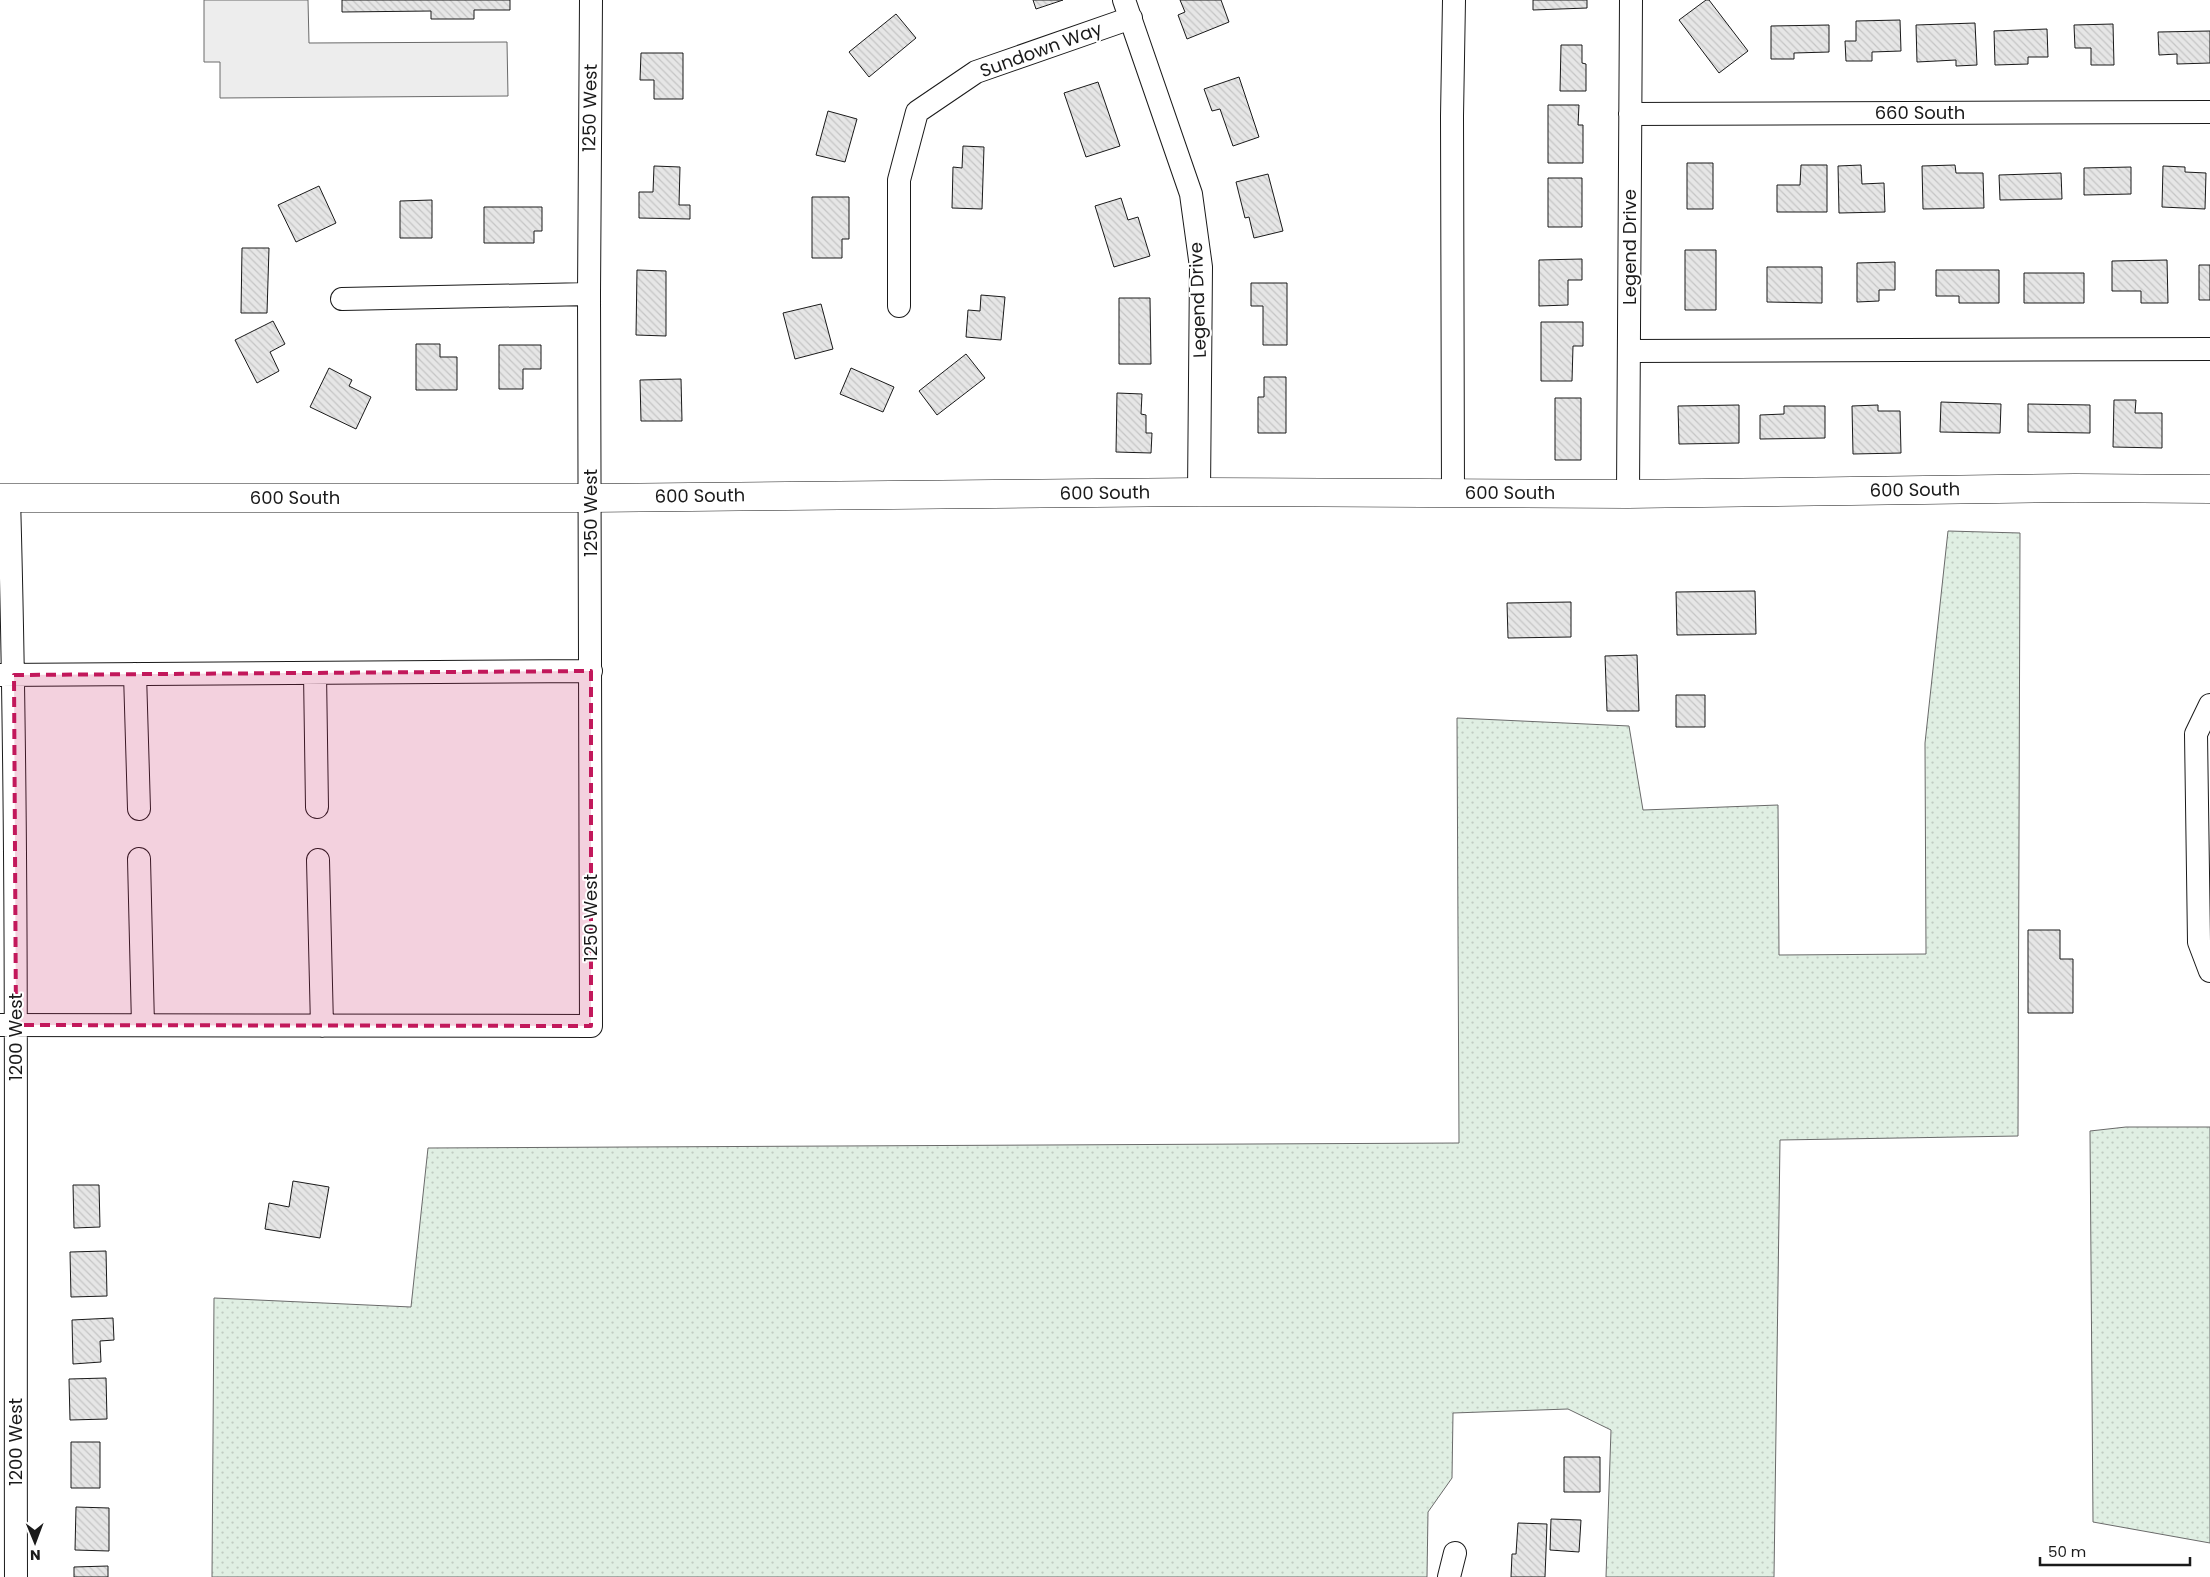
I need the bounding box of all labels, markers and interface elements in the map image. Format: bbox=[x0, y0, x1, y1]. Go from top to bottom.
street label: Sundown Way bbox=[976, 16, 1105, 83]
street label: 1250 West bbox=[576, 64, 603, 152]
street label: 660 South bbox=[1875, 100, 1965, 125]
street label: Legend Drive bbox=[1617, 189, 1642, 305]
street label: Legend Drive bbox=[1183, 242, 1212, 358]
street label: 1250 West bbox=[578, 469, 603, 557]
street label: 600 South bbox=[1870, 476, 1960, 503]
street label: 600 South bbox=[1060, 479, 1150, 506]
street label: 600 South bbox=[1465, 480, 1555, 505]
street label: 600 South bbox=[655, 482, 745, 509]
street label: 600 South bbox=[250, 485, 340, 510]
street label: 1250 West bbox=[578, 874, 603, 962]
street label: 1200 West bbox=[3, 993, 28, 1081]
street label: 1200 West bbox=[3, 1398, 28, 1486]
north arrow bbox=[10, 1517, 60, 1567]
scale bar bbox=[2040, 1534, 2190, 1566]
text: 50 m bbox=[2048, 1541, 2086, 1562]
text: N bbox=[30, 1545, 41, 1565]

